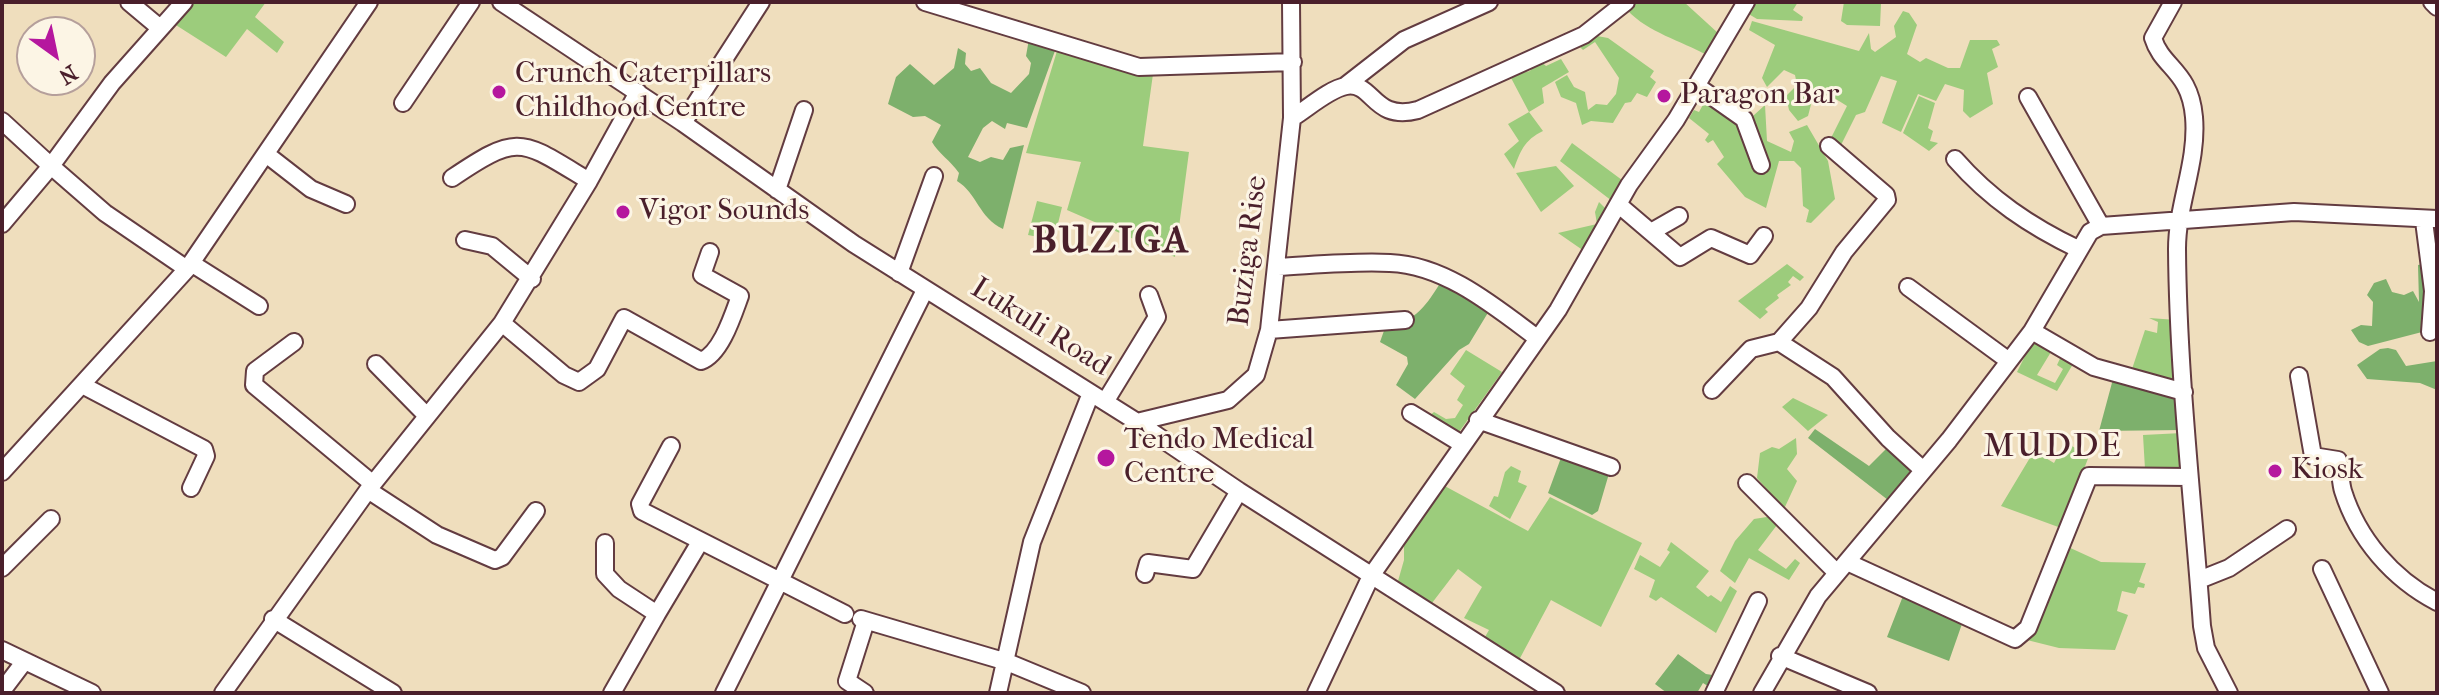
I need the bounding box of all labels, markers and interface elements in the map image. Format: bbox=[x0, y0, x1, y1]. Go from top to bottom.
north arrow bbox=[16, 16, 96, 96]
place label: Crunch Caterpillars Childhood Centre bbox=[515, 57, 771, 128]
text: N bbox=[54, 59, 82, 90]
place label: Paragon Bar bbox=[1680, 78, 1839, 114]
marker: Crunch Caterpillars Childhood Centre bbox=[490, 83, 508, 101]
marker: Paragon Bar bbox=[1655, 87, 1673, 105]
street label: Buziga Rise bbox=[1222, 174, 1276, 328]
place label: Vigor Sounds bbox=[639, 194, 809, 230]
marker: Vigor Sounds bbox=[614, 203, 632, 221]
district label: BUZIGA bbox=[1032, 220, 1190, 266]
street label: Lukuli Road bbox=[964, 271, 1116, 385]
place label: Tendo Medical Centre bbox=[1124, 423, 1314, 494]
district label: MUDDE bbox=[1983, 428, 2123, 468]
marker: Tendo Medical Centre bbox=[1095, 447, 1117, 469]
place label: Kiosk bbox=[2291, 453, 2363, 489]
marker: Kiosk bbox=[2266, 462, 2284, 480]

